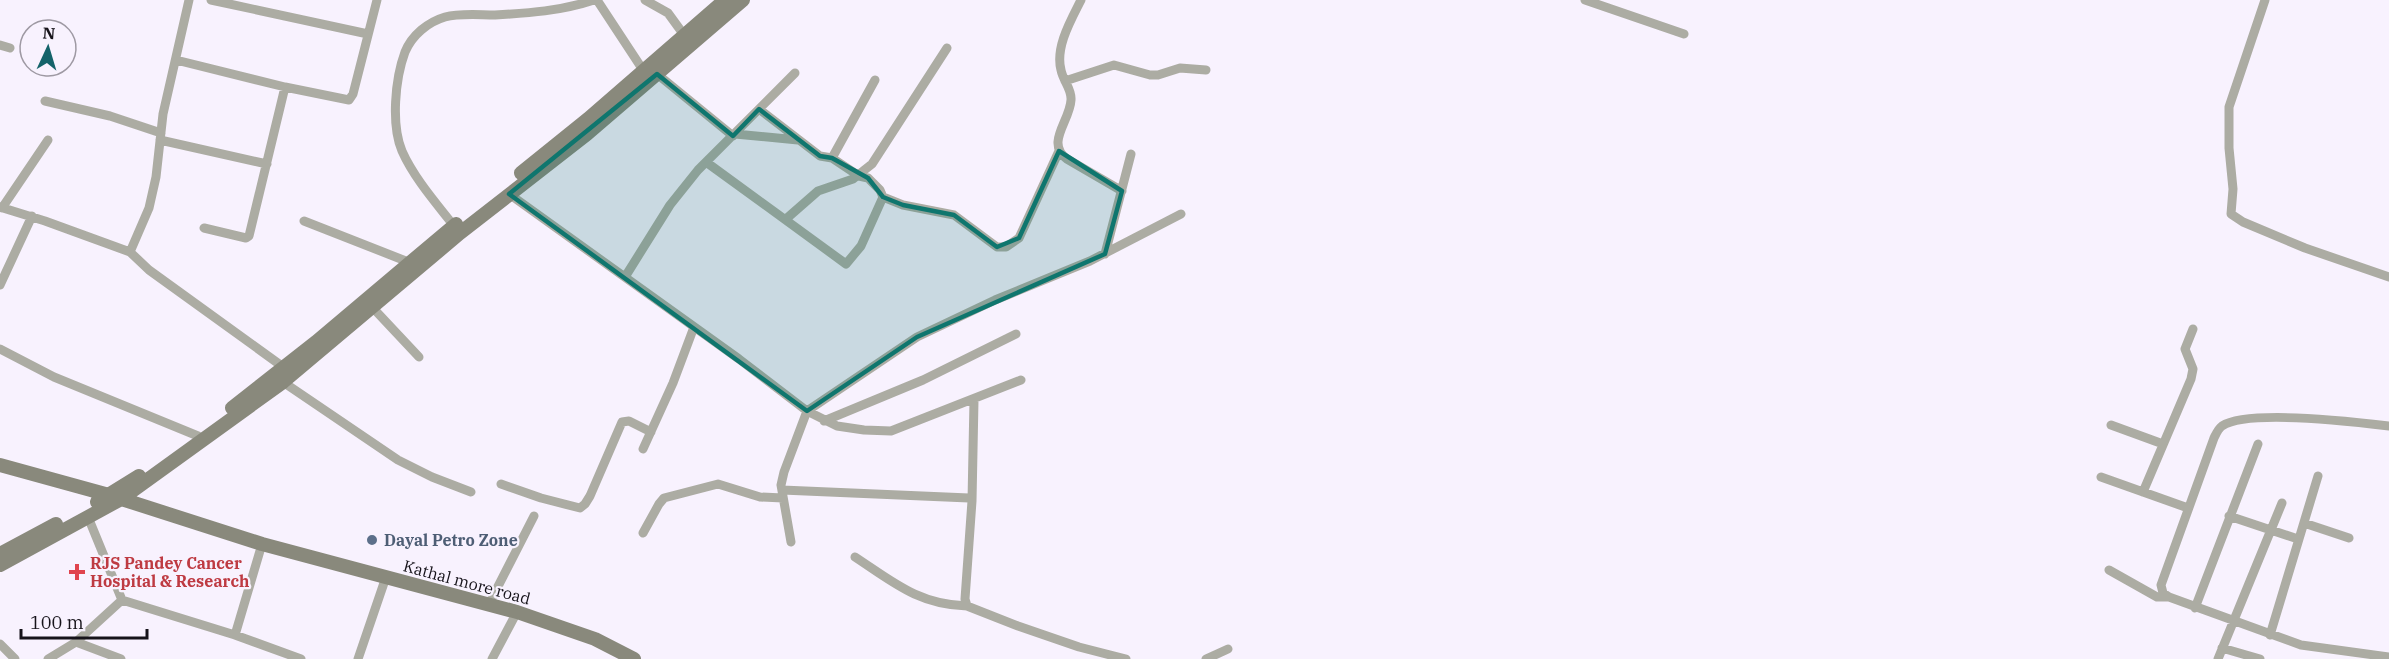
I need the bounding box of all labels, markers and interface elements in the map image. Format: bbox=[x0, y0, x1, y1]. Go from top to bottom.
north arrow bbox=[18, 18, 78, 78]
text: N bbox=[42, 23, 56, 43]
place label: Dayal Petro Zone bbox=[384, 530, 518, 550]
marker: Dayal Petro Zone bbox=[365, 533, 379, 547]
place label: RJS Pandey Cancer Hospital & Research bbox=[90, 553, 249, 591]
street label: Kathal more road bbox=[401, 555, 533, 609]
marker: RJS Pandey Cancer Hospital & Research bbox=[68, 563, 86, 581]
scale bar bbox=[21, 602, 147, 640]
text: 100 m bbox=[30, 611, 84, 634]

